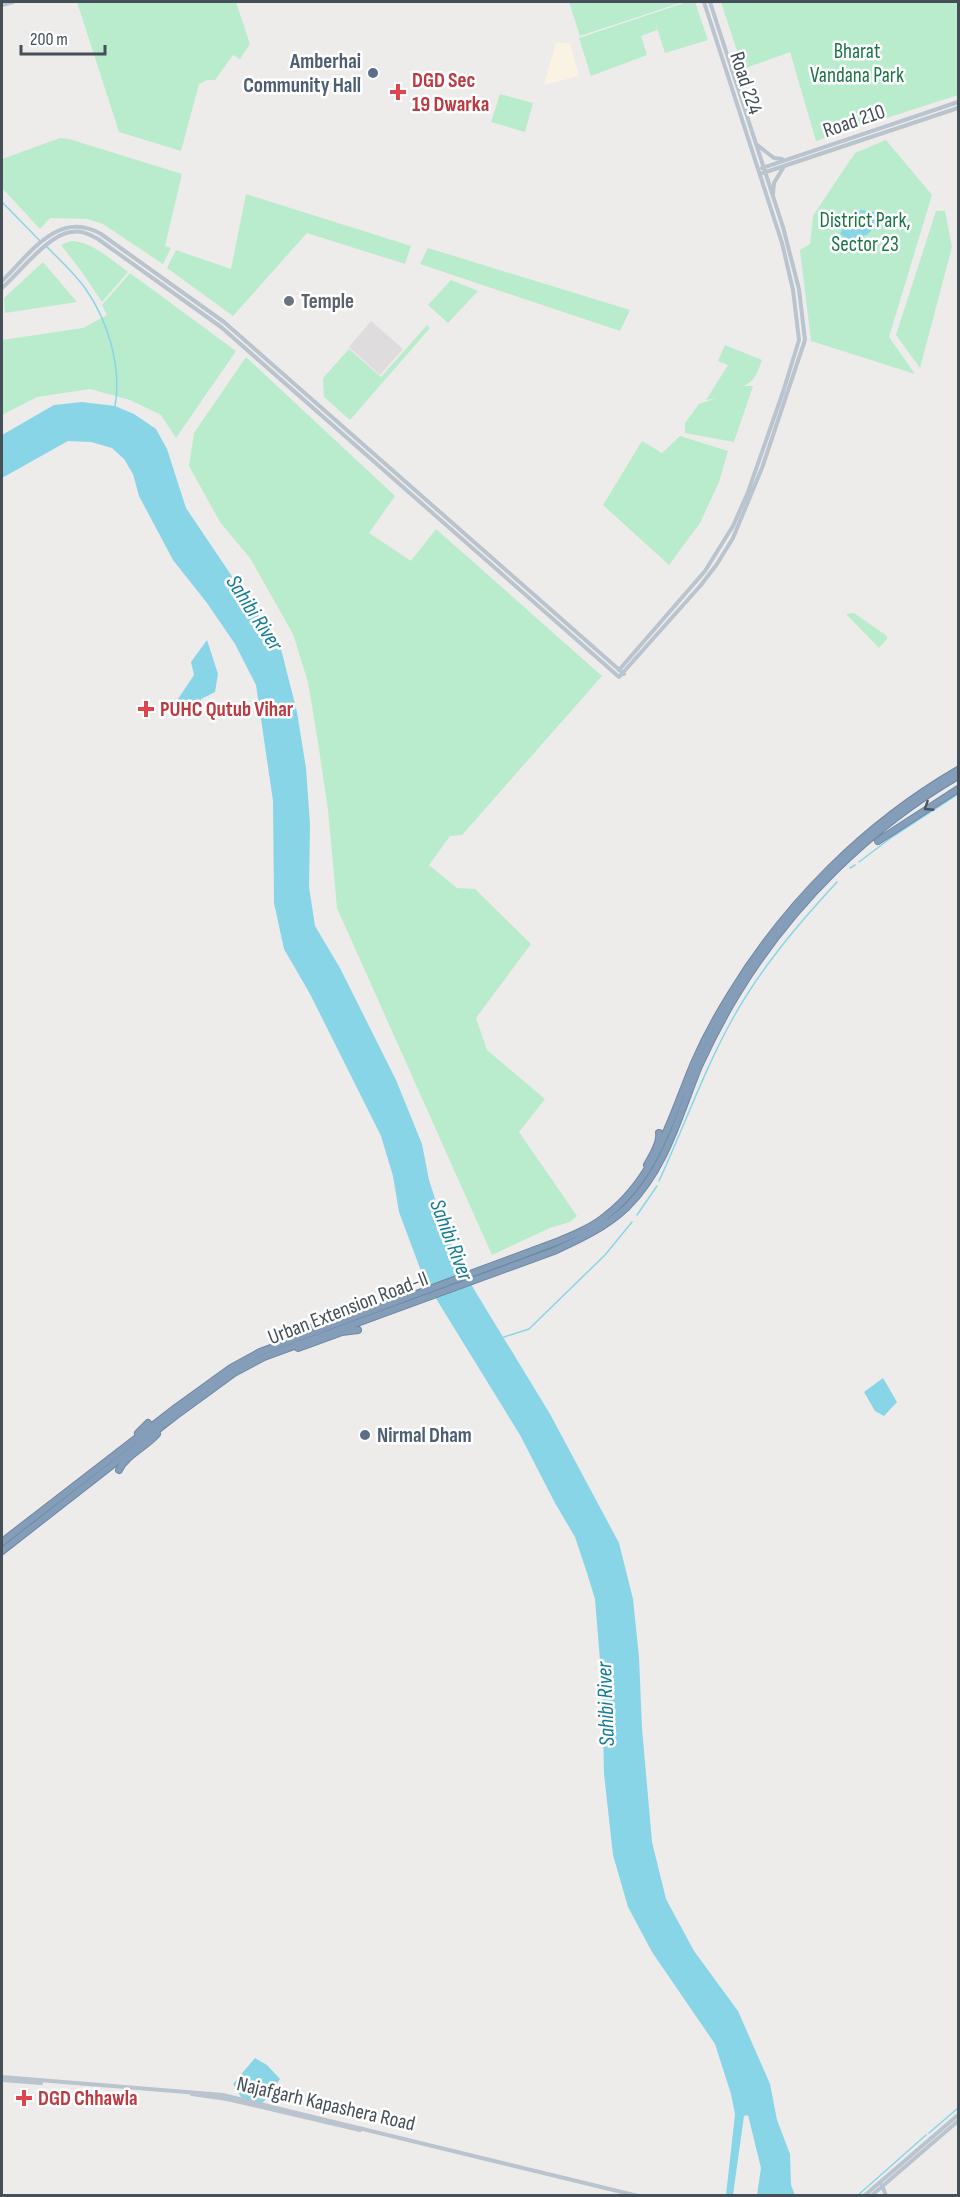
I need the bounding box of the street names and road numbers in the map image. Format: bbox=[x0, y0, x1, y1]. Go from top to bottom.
street label: Road 224 bbox=[724, 49, 768, 118]
street label: Road 210 bbox=[820, 99, 888, 143]
street label: Urban Extension Road-II bbox=[264, 1266, 432, 1350]
street label: Najafgarh Kapashera Road bbox=[234, 2071, 418, 2137]

